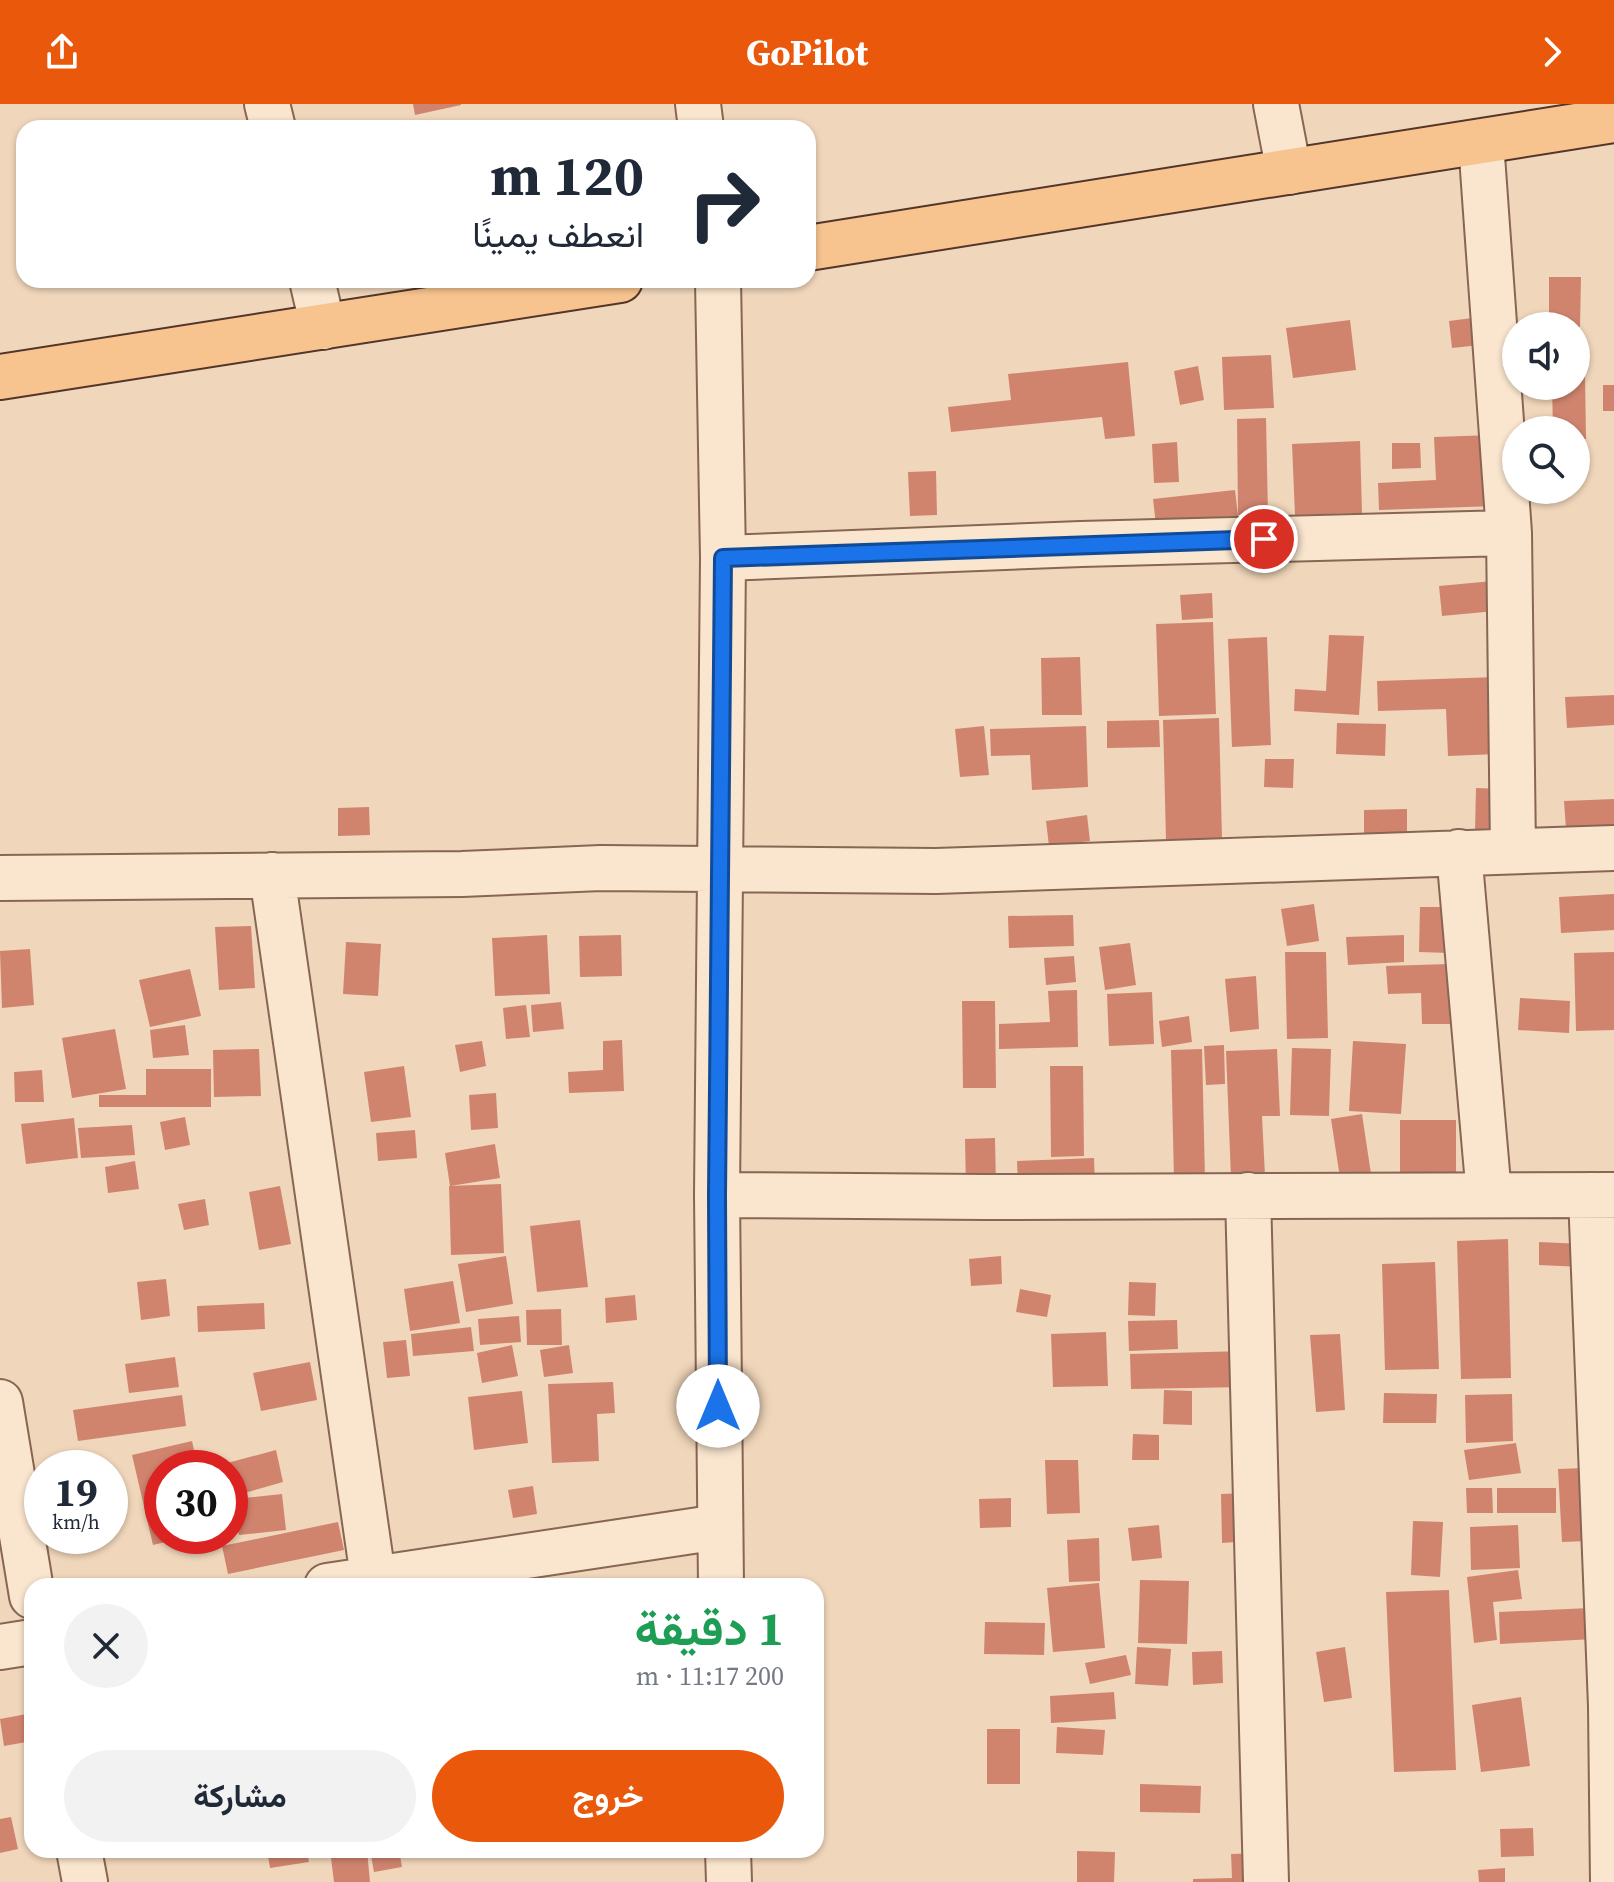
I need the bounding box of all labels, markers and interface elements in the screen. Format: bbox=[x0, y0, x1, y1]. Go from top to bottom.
text: GoPilot bbox=[746, 28, 868, 77]
icon: share bbox=[40, 30, 84, 74]
icon: forward bbox=[1530, 30, 1574, 74]
text: 120 m bbox=[490, 137, 644, 214]
icon: right bbox=[672, 152, 776, 256]
text: انعطف يمينًا bbox=[472, 210, 644, 259]
map controls bbox=[1502, 312, 1590, 504]
button: sound bbox=[1502, 312, 1590, 400]
button: search bbox=[1502, 416, 1590, 504]
pin bbox=[1230, 505, 1298, 573]
icon: arrive bbox=[1242, 517, 1286, 561]
position arrow bbox=[676, 1364, 760, 1448]
speed limit sign: 30 bbox=[144, 1450, 248, 1554]
text: 19 bbox=[54, 1465, 98, 1519]
text: km/h bbox=[52, 1508, 100, 1536]
text: 1 دقيقة bbox=[635, 1595, 784, 1661]
button: close bbox=[64, 1604, 148, 1688]
text: 200 m · 11:17 bbox=[636, 1658, 784, 1694]
button: مشاركة bbox=[64, 1750, 416, 1842]
button: خروج bbox=[432, 1750, 784, 1842]

